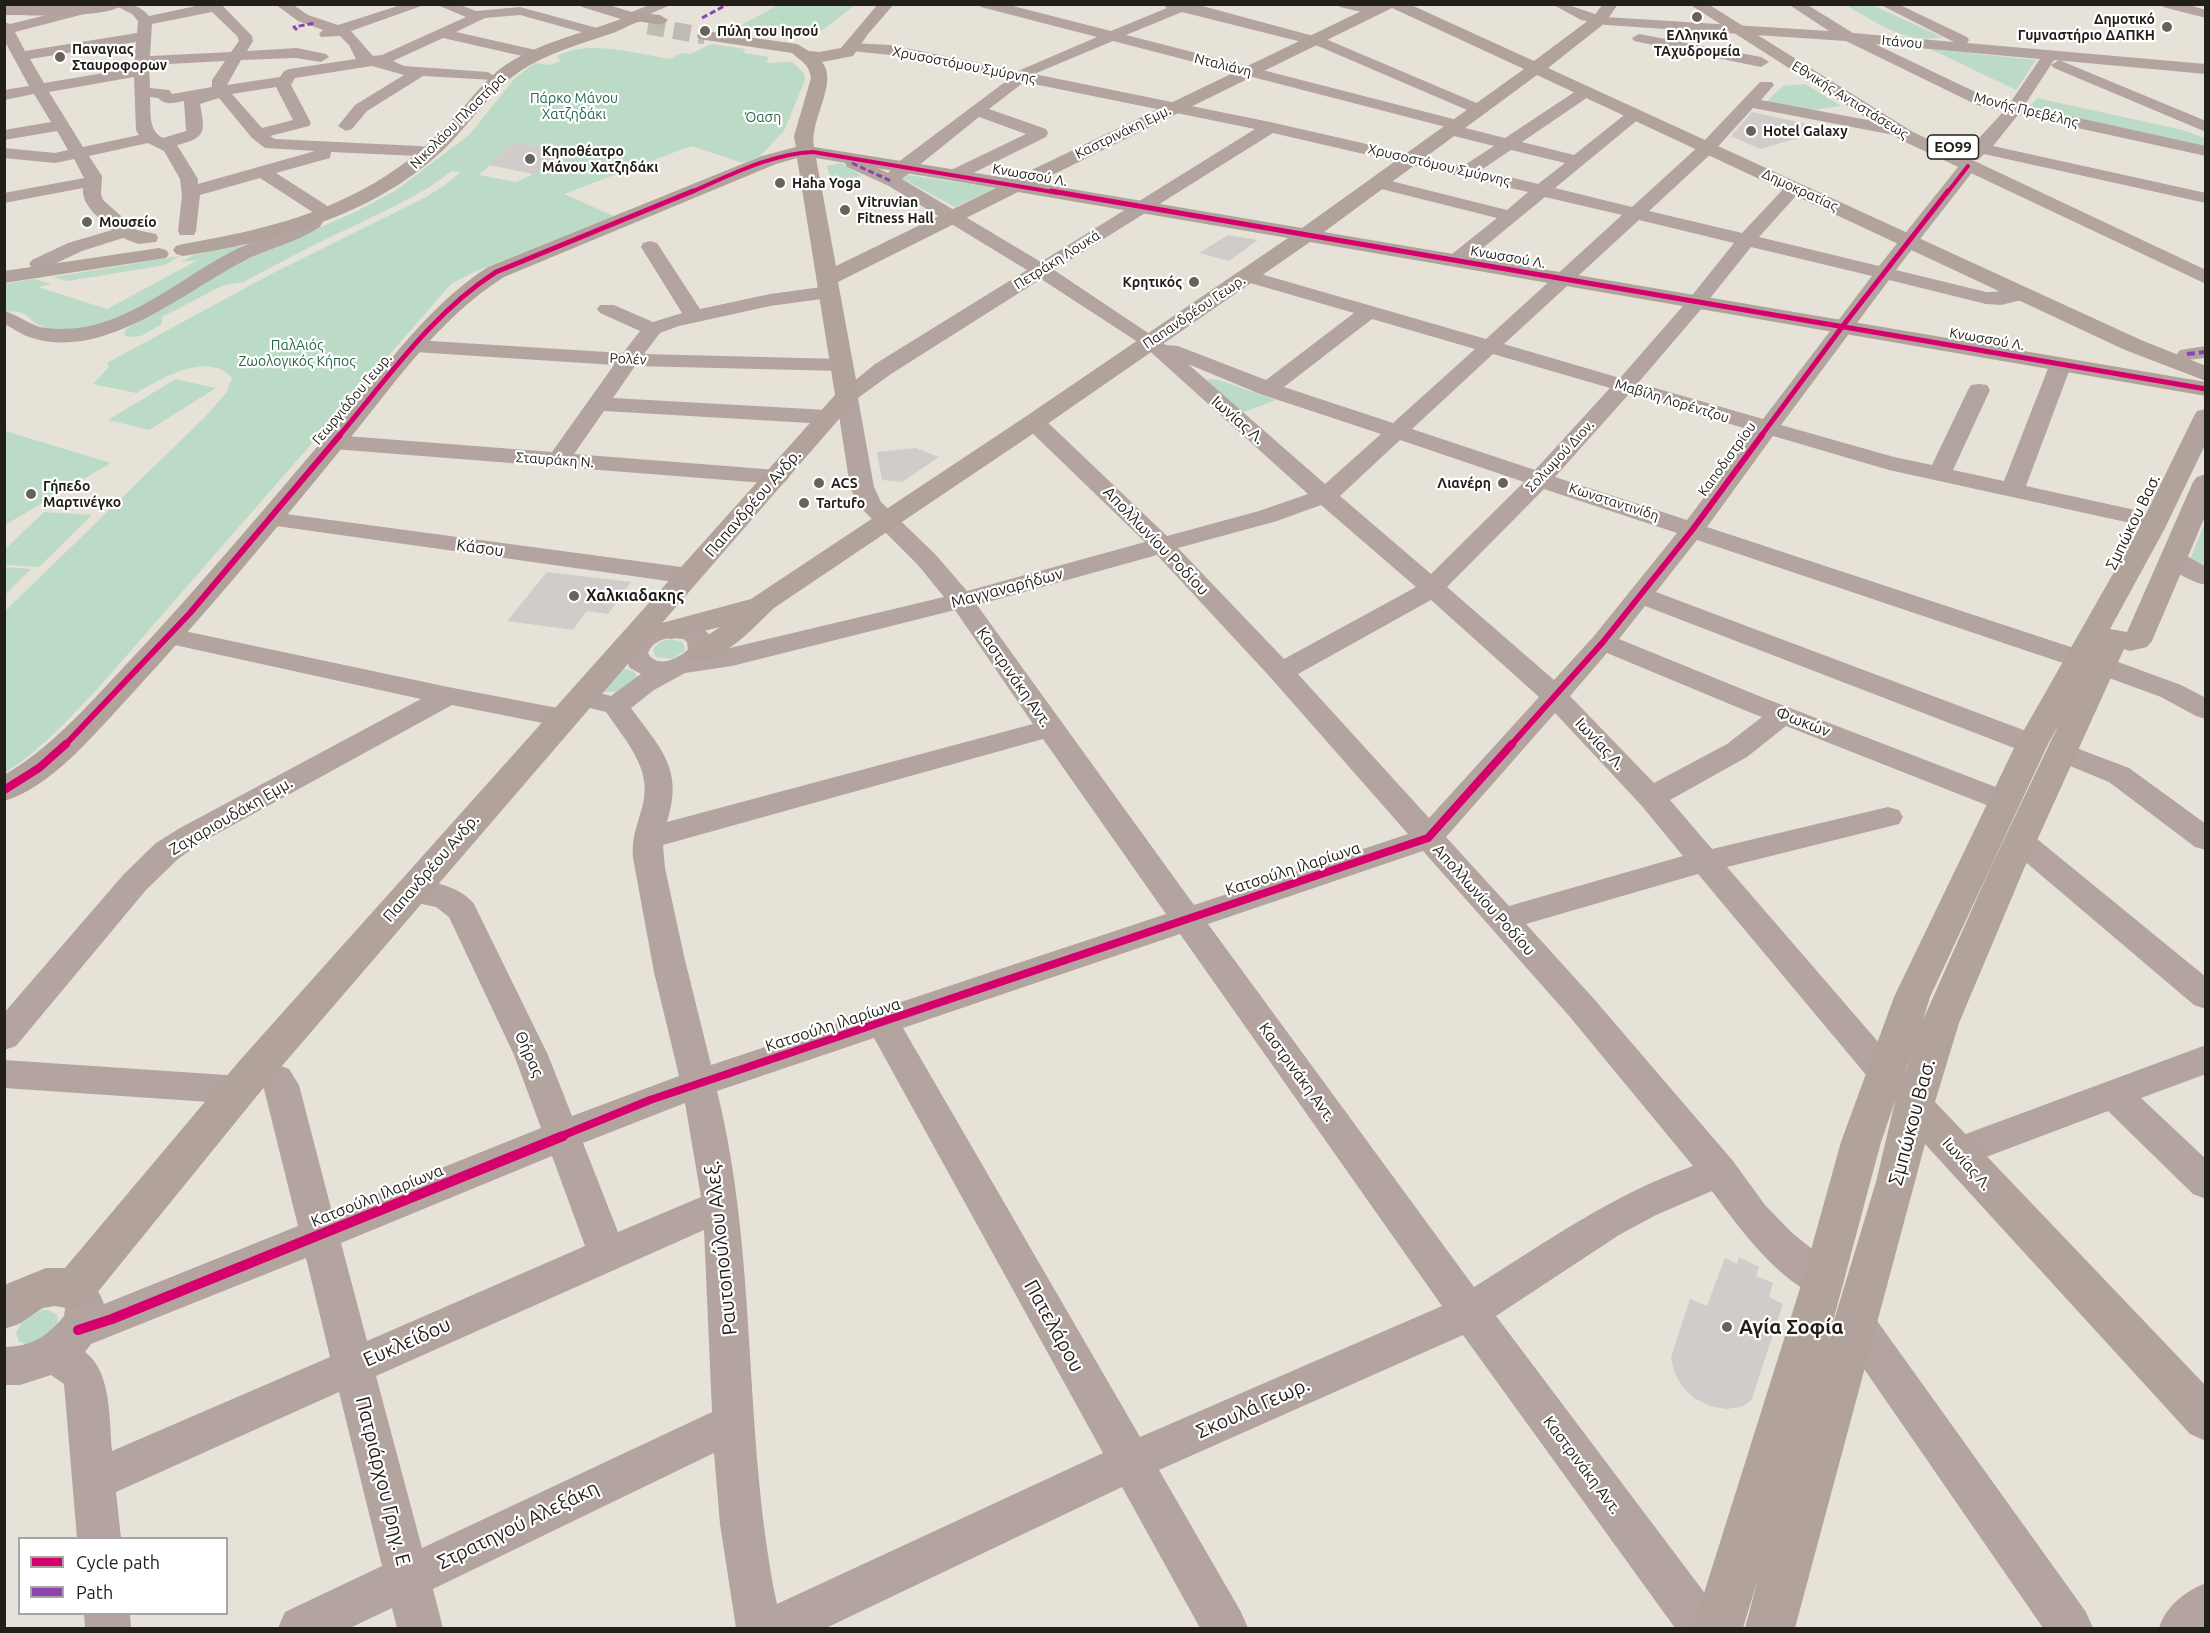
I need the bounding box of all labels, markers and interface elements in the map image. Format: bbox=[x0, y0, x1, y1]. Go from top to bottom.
marker: ΕΛληνικά ΤΑχυδρομεία bbox=[1690, 10, 1704, 24]
place label: Δημοτικό Γυμναστήριο ΔΑΠΚΗ bbox=[2018, 11, 2155, 44]
marker: Δημοτικό Γυμναστήριο ΔΑΠΚΗ bbox=[2160, 20, 2174, 34]
place label: Πύλη του Ιησού bbox=[717, 23, 818, 39]
marker: Πύλη του Ιησού bbox=[698, 24, 712, 38]
place label: ΕΛληνικά ΤΑχυδρομεία bbox=[1654, 27, 1740, 60]
street label: Ιτάνου bbox=[1881, 32, 1923, 52]
place label: Παναγιας Σταυροφορων bbox=[72, 41, 167, 74]
street label: Χρυσοστόμου Σμύρνης bbox=[891, 43, 1037, 87]
marker: Παναγιας Σταυροφορων bbox=[53, 50, 67, 64]
street label: Νταλιάνη bbox=[1193, 50, 1253, 80]
street label: Εθνικής Αντιστάσεως bbox=[1789, 57, 1911, 143]
street label: Νικολάου Πλαστήρα bbox=[407, 70, 509, 172]
street label: Μονής Πρεβέλης bbox=[1972, 89, 2080, 131]
park label: Πάρκο Μάνου Χατζηδάκι bbox=[530, 90, 618, 122]
street label: Καστρινάκη Εμμ. bbox=[1072, 102, 1174, 162]
park label: Όαση bbox=[745, 109, 781, 125]
place label: Hotel Galaxy bbox=[1763, 123, 1848, 139]
marker: Hotel Galaxy bbox=[1744, 124, 1758, 138]
road number: ΕΟ99 bbox=[1928, 135, 1978, 159]
street label: Χρυσοστόμου Σμύρνης bbox=[1366, 140, 1512, 190]
place label: Κηποθέατρο Μάνου Χατζηδάκι bbox=[542, 143, 658, 176]
marker: Κηποθέατρο Μάνου Χατζηδάκι bbox=[523, 152, 537, 166]
street label: Κνωσσού Λ. bbox=[991, 160, 1069, 190]
street label: Δημοκρατίας bbox=[1760, 165, 1840, 215]
place label: Haha Yoga bbox=[792, 175, 861, 191]
marker: Haha Yoga bbox=[773, 176, 787, 190]
place label: Vitruvian Fitness Hall bbox=[857, 194, 934, 226]
marker: Vitruvian Fitness Hall bbox=[838, 203, 852, 217]
place label: Μουσείο bbox=[99, 214, 157, 230]
marker: Μουσείο bbox=[80, 215, 94, 229]
street label: Πετράκη Λουκά bbox=[1011, 227, 1103, 293]
street label: Κνωσσού Λ. bbox=[1469, 242, 1547, 272]
street label: Παπανδρέου Γεωρ. bbox=[1140, 272, 1248, 352]
place label: Κρητικός bbox=[1123, 274, 1182, 290]
marker: Κρητικός bbox=[1187, 275, 1201, 289]
street label: Κνωσσού Λ. bbox=[1948, 324, 2026, 354]
park label: ΠαλΑιός Ζωολογικός Κήπος bbox=[238, 337, 356, 370]
street label: Γεωργιάδου Γεωρ. bbox=[309, 350, 395, 448]
street label: Ρολέν bbox=[609, 350, 647, 368]
street label: Μαβίλη Λορέντζου bbox=[1613, 376, 1731, 426]
street label: Ιωνίας Λ. bbox=[1207, 392, 1269, 448]
street label: Σολωμού Διον. bbox=[1522, 416, 1598, 496]
street label: Καποδιστρίου bbox=[1694, 419, 1760, 499]
street label: Παπανδρέου Ανδρ. bbox=[701, 445, 805, 561]
street label: Σταυράκη Ν. bbox=[515, 449, 595, 471]
street label: Σμπώκου Βασ. bbox=[2102, 471, 2164, 573]
place label: ACS bbox=[831, 475, 858, 491]
place label: Λιανέρη bbox=[1437, 475, 1491, 491]
marker: ACS bbox=[812, 476, 826, 490]
marker: Λιανέρη bbox=[1496, 476, 1510, 490]
place label: Γήπεδο Μαρτινέγκο bbox=[43, 478, 121, 510]
street label: Κωνσταντινίδη bbox=[1567, 480, 1661, 524]
street label: Απολλωνίου Ροδίου bbox=[1099, 483, 1213, 599]
marker: Γήπεδο Μαρτινέγκο bbox=[24, 487, 38, 501]
place label: Tartufo bbox=[816, 495, 865, 511]
marker: Tartufo bbox=[797, 496, 811, 510]
street label: Κάσου bbox=[455, 535, 505, 561]
street label: Μαγγαναρήδων bbox=[949, 564, 1065, 612]
place label: Χαλκιαδακης bbox=[586, 586, 684, 606]
marker: Χαλκιαδακης bbox=[567, 589, 581, 603]
street label: Καστρινάκη Αντ. bbox=[972, 623, 1056, 731]
street label: Φωκών bbox=[1773, 703, 1833, 741]
street label: Ιωνίας Λ. bbox=[1571, 714, 1629, 774]
street label: Ζαχαριουδάκη Εμμ. bbox=[166, 773, 296, 859]
street label: Παπανδρέου Ανδρ. bbox=[379, 810, 483, 926]
street label: Κατσούλη Ιλαρίωνα bbox=[1223, 838, 1363, 900]
street label: Απολλωνίου Ροδίου bbox=[1429, 840, 1539, 960]
street label: Κατσούλη Ιλαρίωνα bbox=[763, 994, 903, 1056]
street label: Καστρινάκη Αντ. bbox=[1255, 1019, 1339, 1125]
street label: Θήρας bbox=[510, 1028, 548, 1080]
street label: Σμπώκου Βασ. bbox=[1884, 1056, 1940, 1188]
street label: Ιωνίας Λ. bbox=[1938, 1134, 1996, 1194]
street label: Ραυτοπούλου Αλεξ. bbox=[700, 1160, 742, 1336]
street label: Κατσούλη Ιλαρίωνα bbox=[308, 1161, 446, 1231]
street label: Πατελάρου bbox=[1019, 1276, 1089, 1376]
street label: Ευκλείδου bbox=[360, 1312, 454, 1372]
place label: Αγία Σοφία bbox=[1739, 1315, 1843, 1339]
marker: Αγία Σοφία bbox=[1720, 1320, 1734, 1334]
street label: Σκουλά Γεωρ. bbox=[1193, 1372, 1313, 1444]
street label: Πατριάρχου Γρηγ. Ε bbox=[350, 1394, 416, 1568]
street label: Καστρινάκη Αντ. bbox=[1539, 1412, 1625, 1518]
street label: Στρατηγού Αλεξάκη bbox=[433, 1475, 603, 1575]
legend bbox=[18, 1537, 228, 1615]
text: Cycle path bbox=[76, 1552, 160, 1572]
text: Path bbox=[76, 1582, 113, 1602]

